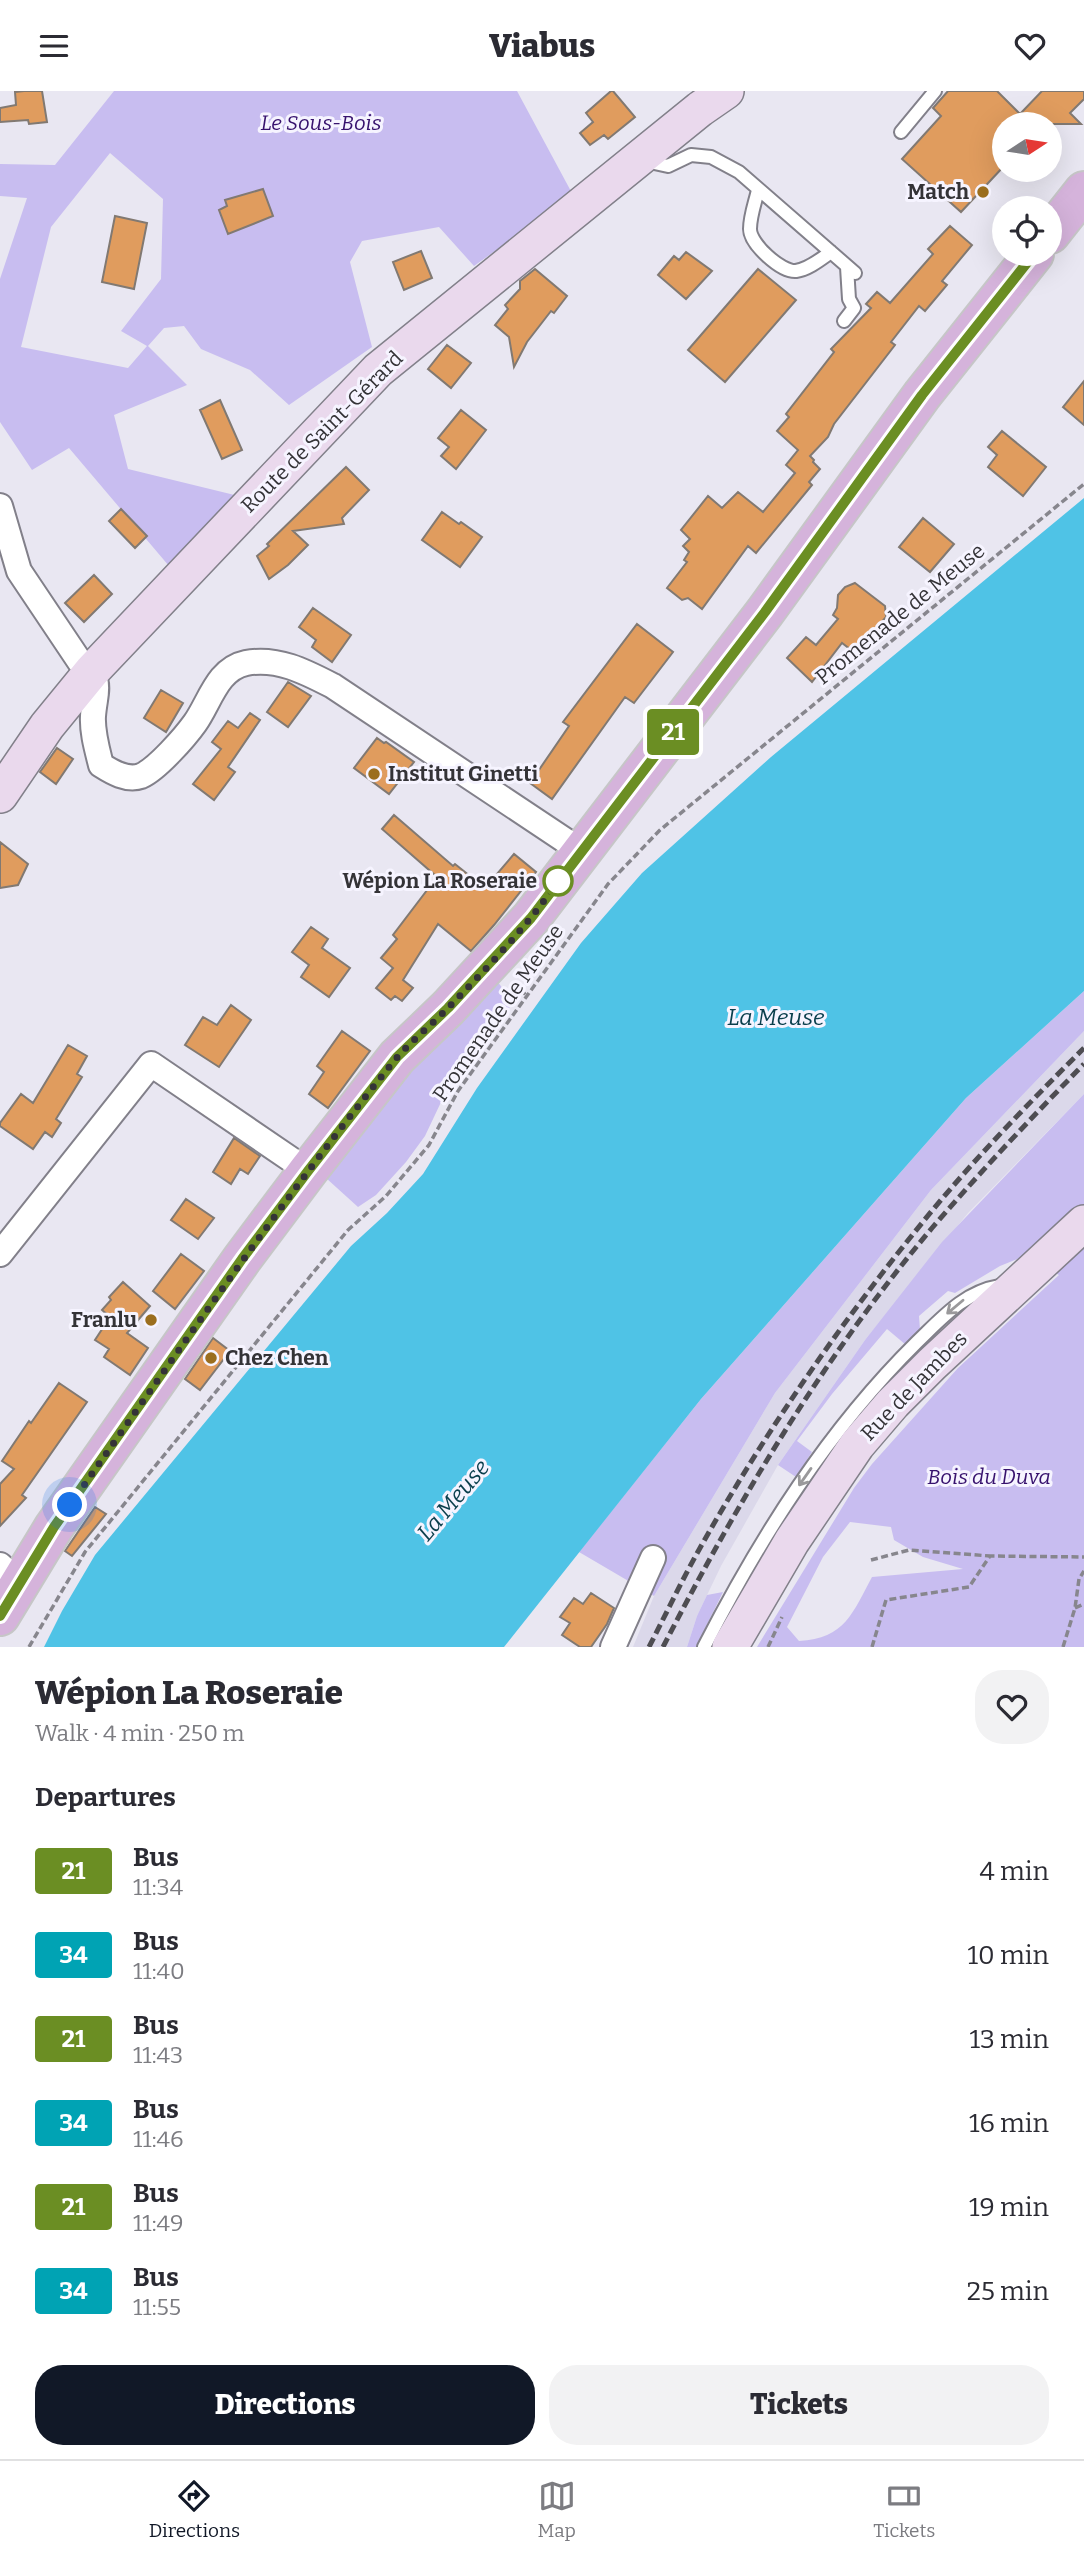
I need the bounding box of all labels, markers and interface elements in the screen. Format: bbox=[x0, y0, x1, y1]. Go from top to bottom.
icon: menu bbox=[35, 27, 73, 65]
text: Viabus bbox=[489, 27, 595, 65]
icon: heart bbox=[1011, 27, 1049, 65]
park label: Le Sous-Bois bbox=[260, 110, 382, 136]
north arrow bbox=[992, 112, 1062, 182]
map controls bbox=[992, 112, 1062, 266]
place label: Match bbox=[907, 179, 970, 205]
marker: Match bbox=[975, 184, 991, 200]
button: locate bbox=[992, 196, 1062, 266]
street label: Route de Saint-Gérard bbox=[236, 346, 408, 518]
street label: Promenade de Meuse bbox=[810, 538, 990, 690]
line badge: 21 bbox=[642, 709, 704, 755]
text: 21 bbox=[661, 718, 685, 746]
place label: Institut Ginetti bbox=[388, 761, 538, 787]
marker: Institut Ginetti bbox=[366, 766, 382, 782]
marker: Wépion La Roseraie bbox=[543, 866, 573, 896]
place label: Wépion La Roseraie bbox=[343, 868, 537, 894]
street label: Promenade de Meuse bbox=[427, 919, 569, 1107]
water label: La Meuse bbox=[727, 1003, 825, 1031]
one-way arrow bbox=[946, 1299, 964, 1315]
place label: Franlu bbox=[71, 1307, 137, 1333]
marker: Franlu bbox=[143, 1312, 159, 1328]
street label: Rue de Jambes bbox=[855, 1326, 973, 1446]
place label: Chez Chen bbox=[225, 1345, 329, 1371]
marker: Chez Chen bbox=[203, 1350, 219, 1366]
water label: La Meuse bbox=[411, 1453, 495, 1546]
park label: Bois du Duva bbox=[927, 1464, 1051, 1490]
one-way arrow bbox=[798, 1467, 812, 1486]
your location bbox=[52, 1487, 87, 1522]
button: heart bbox=[975, 1670, 1049, 1744]
text: Wépion La Roseraie bbox=[35, 1673, 343, 1713]
text: Walk · 4 min · 250 m bbox=[35, 1719, 244, 1747]
text: Departures bbox=[35, 1782, 176, 1813]
text: Bus bbox=[133, 1842, 179, 1873]
text: 4 min bbox=[980, 1856, 1049, 1887]
text: 21 bbox=[62, 1857, 85, 1885]
text: 11:34 bbox=[133, 1873, 183, 1901]
text: Bus bbox=[133, 1926, 179, 1957]
text: 10 min bbox=[968, 1940, 1049, 1971]
text: 34 bbox=[59, 1941, 88, 1969]
text: 11:40 bbox=[133, 1957, 185, 1985]
text: Bus bbox=[133, 2010, 179, 2041]
text: 13 min bbox=[969, 2024, 1049, 2055]
text: 21 bbox=[62, 2025, 85, 2053]
text: 11:43 bbox=[133, 2041, 183, 2069]
text: Bus bbox=[133, 2094, 179, 2125]
text: 16 min bbox=[969, 2108, 1049, 2139]
text: 34 bbox=[59, 2109, 88, 2137]
text: 11:46 bbox=[133, 2125, 183, 2153]
text: Bus bbox=[133, 2178, 179, 2209]
text: 19 min bbox=[969, 2192, 1049, 2223]
text: 21 bbox=[62, 2193, 85, 2221]
text: 11:49 bbox=[133, 2209, 183, 2237]
text: Bus bbox=[133, 2262, 179, 2293]
text: 25 min bbox=[967, 2276, 1049, 2307]
text: 34 bbox=[59, 2277, 88, 2305]
text: 11:55 bbox=[133, 2293, 181, 2321]
button: Directions bbox=[35, 2365, 535, 2445]
button: Tickets bbox=[549, 2365, 1049, 2445]
tab: Directions bbox=[149, 2477, 240, 2542]
tab: Map bbox=[538, 2477, 576, 2542]
tab: Tickets bbox=[873, 2477, 935, 2542]

